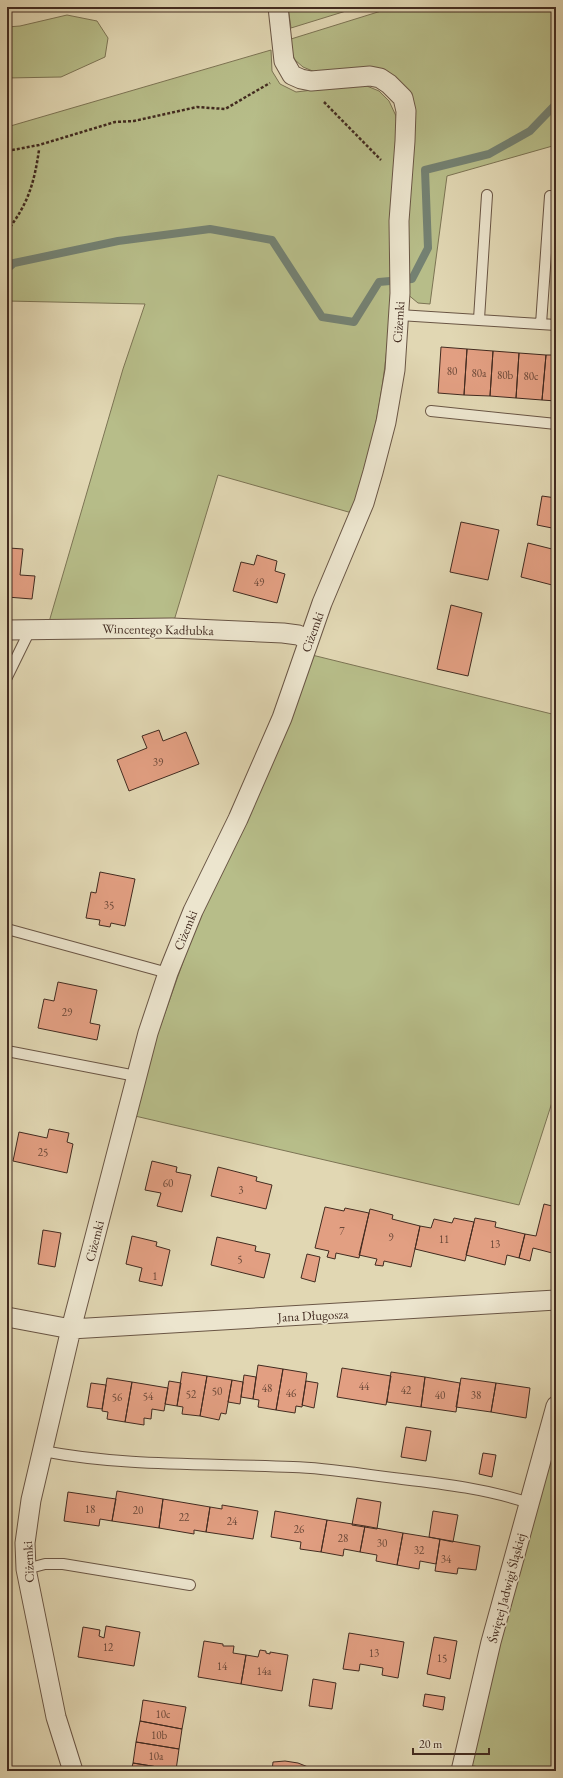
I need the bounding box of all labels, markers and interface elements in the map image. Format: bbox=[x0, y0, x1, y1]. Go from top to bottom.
street label: Ciżemki bbox=[389, 301, 408, 343]
house number: 80 bbox=[447, 364, 457, 378]
house number: 80a bbox=[472, 366, 487, 380]
house number: 80b bbox=[497, 368, 513, 382]
house number: 80c bbox=[523, 369, 539, 383]
house number: 49 bbox=[254, 575, 265, 589]
street label: Ciżemki bbox=[297, 610, 328, 655]
street label: Wincentego Kadłubka bbox=[102, 620, 215, 639]
house number: 39 bbox=[153, 755, 164, 769]
house number: 35 bbox=[104, 898, 114, 912]
street label: Ciżemki bbox=[170, 908, 201, 953]
house number: 29 bbox=[62, 1005, 73, 1019]
house number: 25 bbox=[38, 1145, 48, 1159]
house number: 60 bbox=[163, 1176, 173, 1190]
house number: 3 bbox=[238, 1183, 244, 1197]
street label: Ciżemki bbox=[81, 1219, 108, 1263]
house number: 7 bbox=[339, 1224, 345, 1238]
house number: 9 bbox=[388, 1230, 394, 1244]
house number: 11 bbox=[439, 1232, 449, 1246]
house number: 13 bbox=[490, 1237, 500, 1251]
house number: 5 bbox=[237, 1252, 243, 1266]
house number: 1 bbox=[152, 1269, 158, 1283]
street label: Jana Długosza bbox=[276, 1305, 350, 1326]
house number: 44 bbox=[359, 1379, 370, 1393]
house number: 48 bbox=[262, 1381, 272, 1395]
house number: 42 bbox=[401, 1383, 412, 1397]
house number: 50 bbox=[212, 1384, 222, 1398]
house number: 46 bbox=[286, 1386, 297, 1400]
house number: 52 bbox=[186, 1387, 197, 1401]
house number: 40 bbox=[435, 1388, 445, 1402]
house number: 38 bbox=[471, 1388, 481, 1402]
house number: 54 bbox=[143, 1389, 154, 1403]
house number: 56 bbox=[112, 1390, 123, 1404]
house number: 18 bbox=[85, 1502, 95, 1516]
house number: 20 bbox=[133, 1503, 143, 1517]
house number: 22 bbox=[179, 1510, 190, 1524]
house number: 24 bbox=[227, 1514, 238, 1528]
house number: 26 bbox=[294, 1522, 305, 1536]
house number: 28 bbox=[338, 1531, 348, 1545]
street label: Świętej Jadwigi Śląskiej bbox=[484, 1531, 529, 1645]
house number: 30 bbox=[377, 1536, 387, 1550]
street label: Ciżemki bbox=[19, 1541, 38, 1583]
house number: 32 bbox=[414, 1543, 425, 1557]
house number: 34 bbox=[441, 1552, 452, 1566]
house number: 12 bbox=[103, 1640, 114, 1654]
house number: 13 bbox=[369, 1646, 379, 1660]
house number: 15 bbox=[437, 1651, 447, 1665]
house number: 14 bbox=[217, 1659, 228, 1673]
house number: 14a bbox=[257, 1664, 272, 1678]
house number: 10c bbox=[155, 1707, 171, 1721]
house number: 10b bbox=[151, 1728, 167, 1742]
scale bar bbox=[413, 1730, 489, 1756]
text: 20 m bbox=[419, 1736, 443, 1752]
house number: 10a bbox=[149, 1749, 164, 1763]

